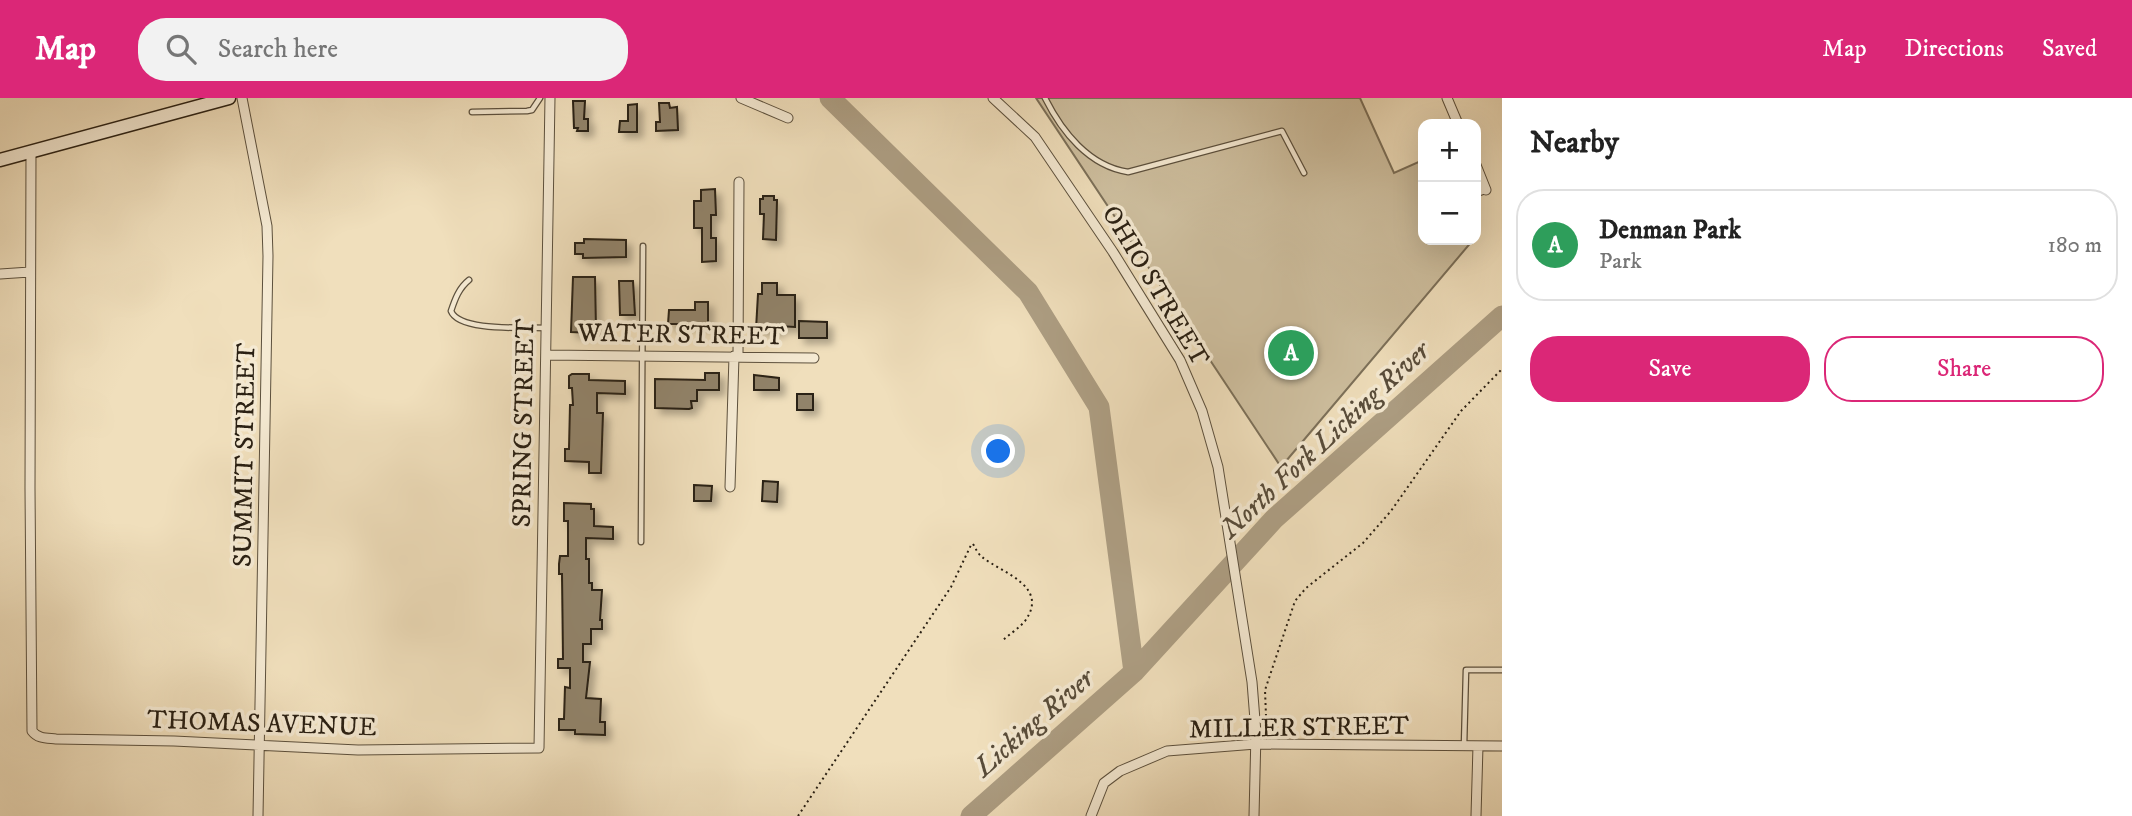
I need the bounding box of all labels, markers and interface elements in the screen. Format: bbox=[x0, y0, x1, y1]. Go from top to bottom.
search box bbox=[138, 18, 628, 81]
text: Map bbox=[35, 29, 96, 70]
icon: search bbox=[162, 30, 200, 68]
text: Search here bbox=[218, 33, 338, 66]
text: Map bbox=[1822, 34, 1867, 64]
text: Directions bbox=[1905, 34, 2004, 64]
text: Saved bbox=[2042, 34, 2097, 64]
map controls bbox=[1418, 119, 1481, 245]
button: + bbox=[1418, 119, 1481, 182]
text: Nearby bbox=[1530, 125, 1619, 162]
button: − bbox=[1418, 182, 1481, 245]
street label: OHIO STREET bbox=[1094, 200, 1216, 373]
text: Denman Park bbox=[1599, 214, 1741, 247]
text: A bbox=[1548, 231, 1562, 260]
text: 180 m bbox=[2047, 231, 2102, 260]
text: Park bbox=[1599, 247, 1642, 276]
street label: WATER STREET bbox=[576, 317, 785, 353]
street label: SPRING STREET bbox=[506, 318, 542, 528]
pin: A bbox=[1268, 327, 1314, 379]
water label: North Fork Licking River bbox=[1211, 332, 1439, 548]
button: Save bbox=[1530, 336, 1810, 402]
button: Share bbox=[1824, 336, 2104, 402]
street label: SUMMIT STREET bbox=[227, 342, 263, 567]
your location bbox=[981, 434, 1015, 468]
water label: Licking River bbox=[965, 660, 1103, 786]
street label: THOMAS AVENUE bbox=[147, 704, 377, 744]
street label: MILLER STREET bbox=[1189, 710, 1410, 746]

